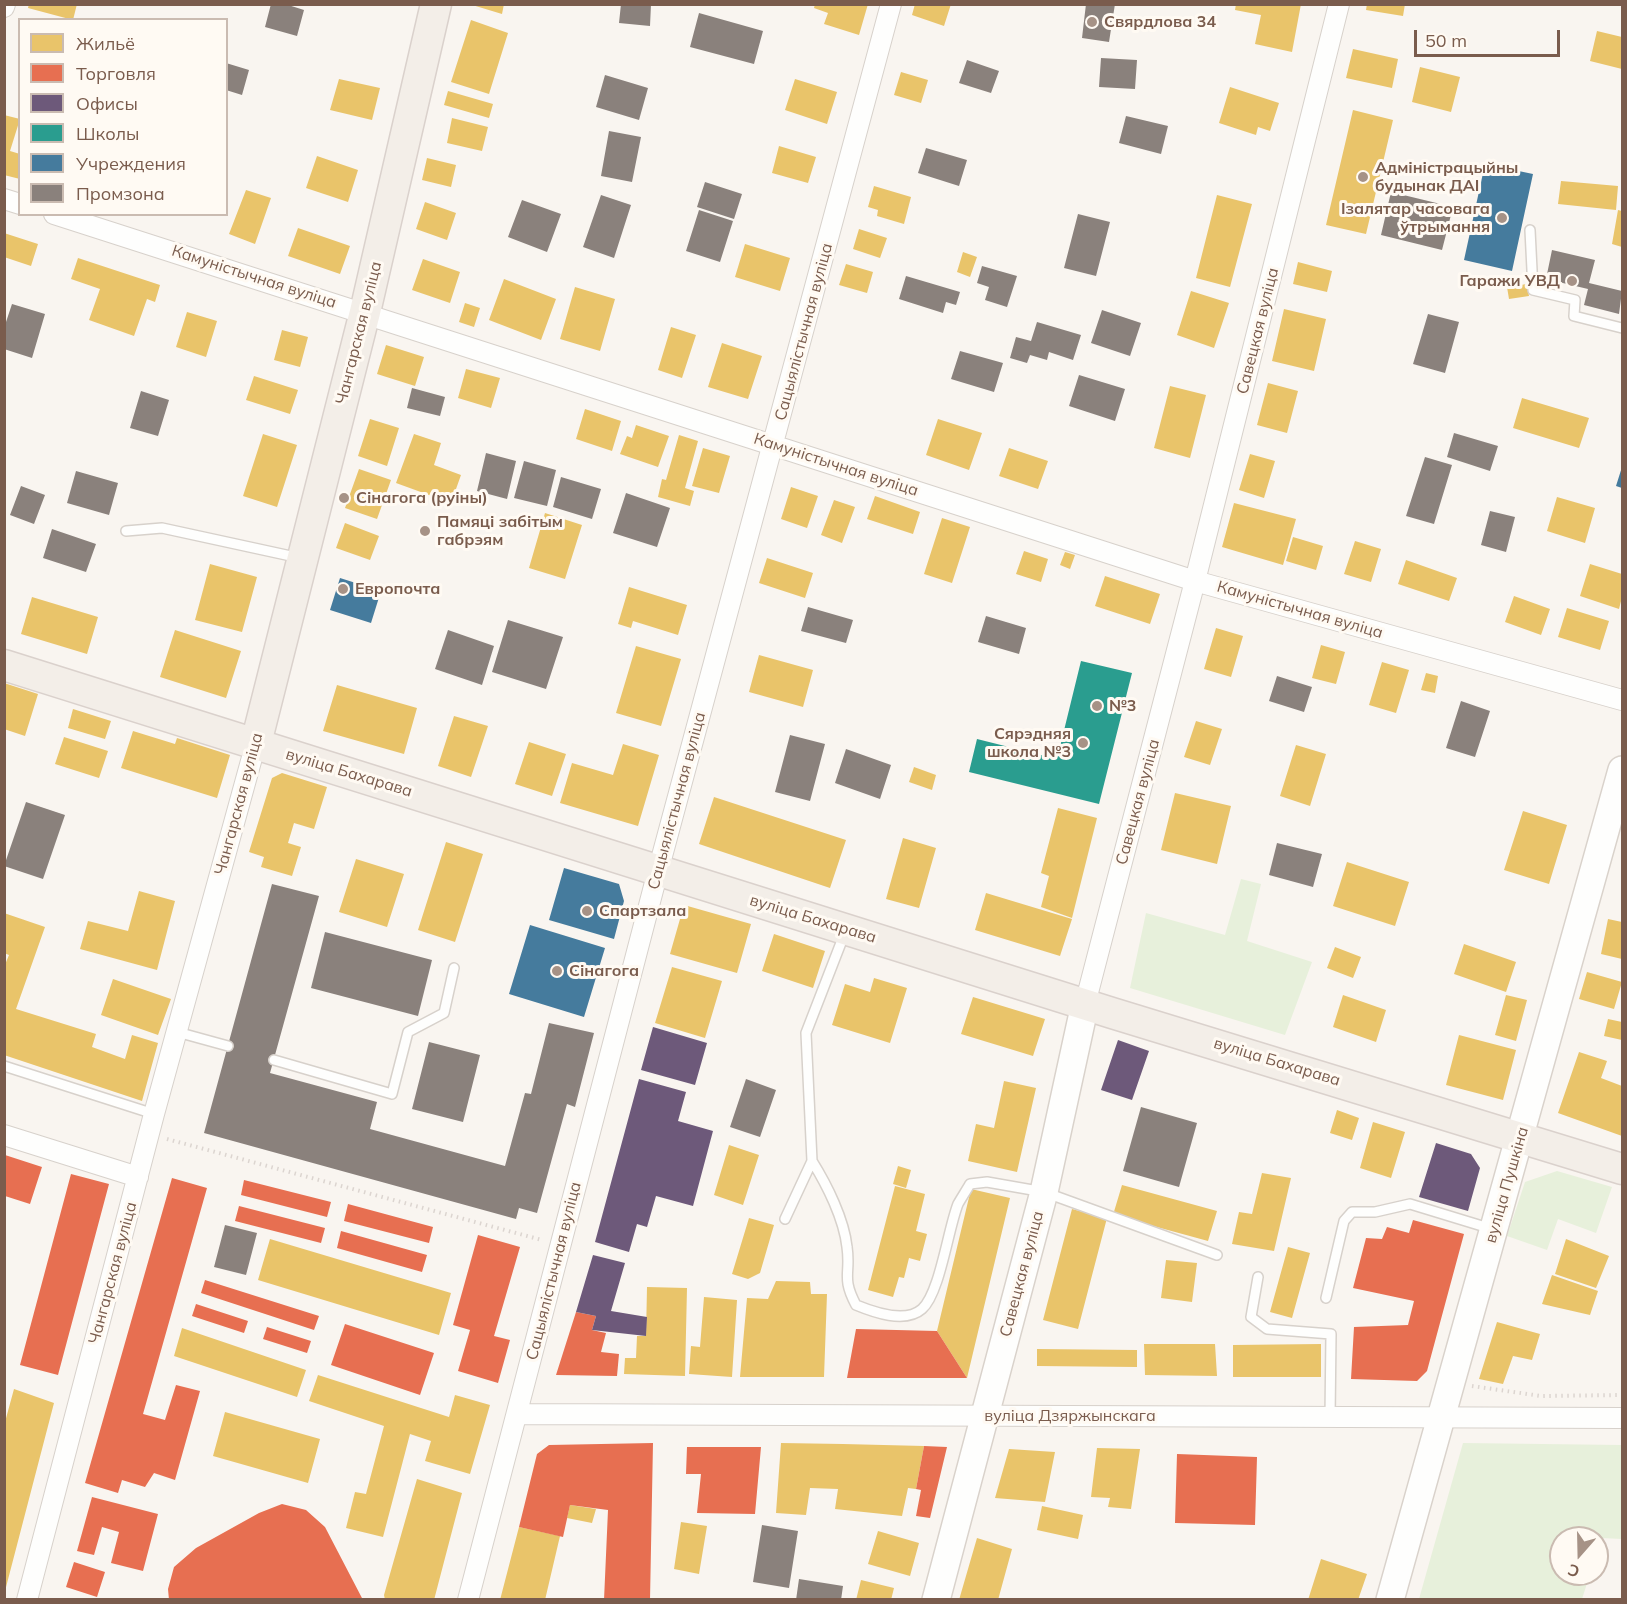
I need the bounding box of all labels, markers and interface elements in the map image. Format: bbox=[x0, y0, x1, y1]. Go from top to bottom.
place label: Свярдлова 34 bbox=[1104, 12, 1216, 32]
marker: Свярдлова 34 bbox=[1085, 15, 1099, 29]
legend bbox=[18, 18, 228, 216]
scale bar bbox=[1417, 18, 1562, 56]
text: 50 m bbox=[1425, 29, 1467, 52]
text: Жильё bbox=[76, 32, 135, 55]
text: Торговля bbox=[76, 62, 156, 85]
text: Офисы bbox=[76, 92, 138, 115]
text: Школы bbox=[76, 122, 139, 145]
text: Учреждения bbox=[76, 152, 186, 175]
place label: Адміністрацыйны будынак ДАІ bbox=[1375, 158, 1518, 196]
marker: Адміністрацыйны будынак ДАІ bbox=[1356, 170, 1370, 184]
text: Промзона bbox=[76, 182, 165, 205]
place label: Ізалятар часовага ўтрымання bbox=[1341, 199, 1490, 237]
marker: Ізалятар часовага ўтрымання bbox=[1495, 211, 1509, 225]
street label: Камуністычная вуліца bbox=[169, 241, 339, 313]
street label: Сацыялістычная вуліца bbox=[771, 241, 837, 423]
street label: Чангарская вуліца bbox=[332, 260, 386, 406]
street label: Савецкая вуліца bbox=[1233, 266, 1283, 396]
place label: Гаражи УВД bbox=[1459, 271, 1560, 291]
marker: Гаражи УВД bbox=[1565, 274, 1579, 288]
street label: Камуністычная вуліца bbox=[751, 429, 921, 501]
place label: Сінагога (руіны) bbox=[356, 488, 488, 508]
marker: Сінагога (руіны) bbox=[337, 491, 351, 505]
place label: Памяці забітым габрэям bbox=[437, 512, 563, 550]
marker: Памяці забітым габрэям bbox=[418, 524, 432, 538]
street label: Камуністычная вуліца bbox=[1215, 577, 1385, 643]
place label: Европочта bbox=[355, 579, 440, 599]
marker: Европочта bbox=[336, 582, 350, 596]
place label: №3 bbox=[1109, 696, 1136, 716]
marker: №3 bbox=[1090, 699, 1104, 713]
street label: Сацыялістычная вуліца bbox=[644, 710, 710, 892]
place label: Сярэдняя школа №3 bbox=[987, 724, 1071, 762]
street label: Чангарская вуліца bbox=[211, 731, 267, 877]
marker: Сярэдняя школа №3 bbox=[1076, 736, 1090, 750]
street label: Савецкая вуліца bbox=[1112, 737, 1164, 867]
street label: вуліца Бахарава bbox=[283, 745, 415, 801]
street label: вуліца Бахарава bbox=[747, 891, 879, 947]
place label: Спартзала bbox=[599, 901, 686, 921]
marker: Спартзала bbox=[580, 904, 594, 918]
place label: Сінагога bbox=[569, 961, 639, 981]
marker: Сінагога bbox=[550, 964, 564, 978]
street label: вуліца Бахарава bbox=[1211, 1034, 1343, 1090]
street label: вуліца Пушкіна bbox=[1481, 1125, 1533, 1245]
street label: Сацыялістычная вуліца bbox=[523, 1180, 585, 1362]
street label: Чангарская вуліца bbox=[85, 1200, 141, 1346]
street label: Савецкая вуліца bbox=[996, 1209, 1048, 1339]
street label: вуліца Дзяржынскага bbox=[984, 1406, 1156, 1426]
north arrow bbox=[1549, 1526, 1609, 1586]
text: С bbox=[1565, 1560, 1582, 1582]

